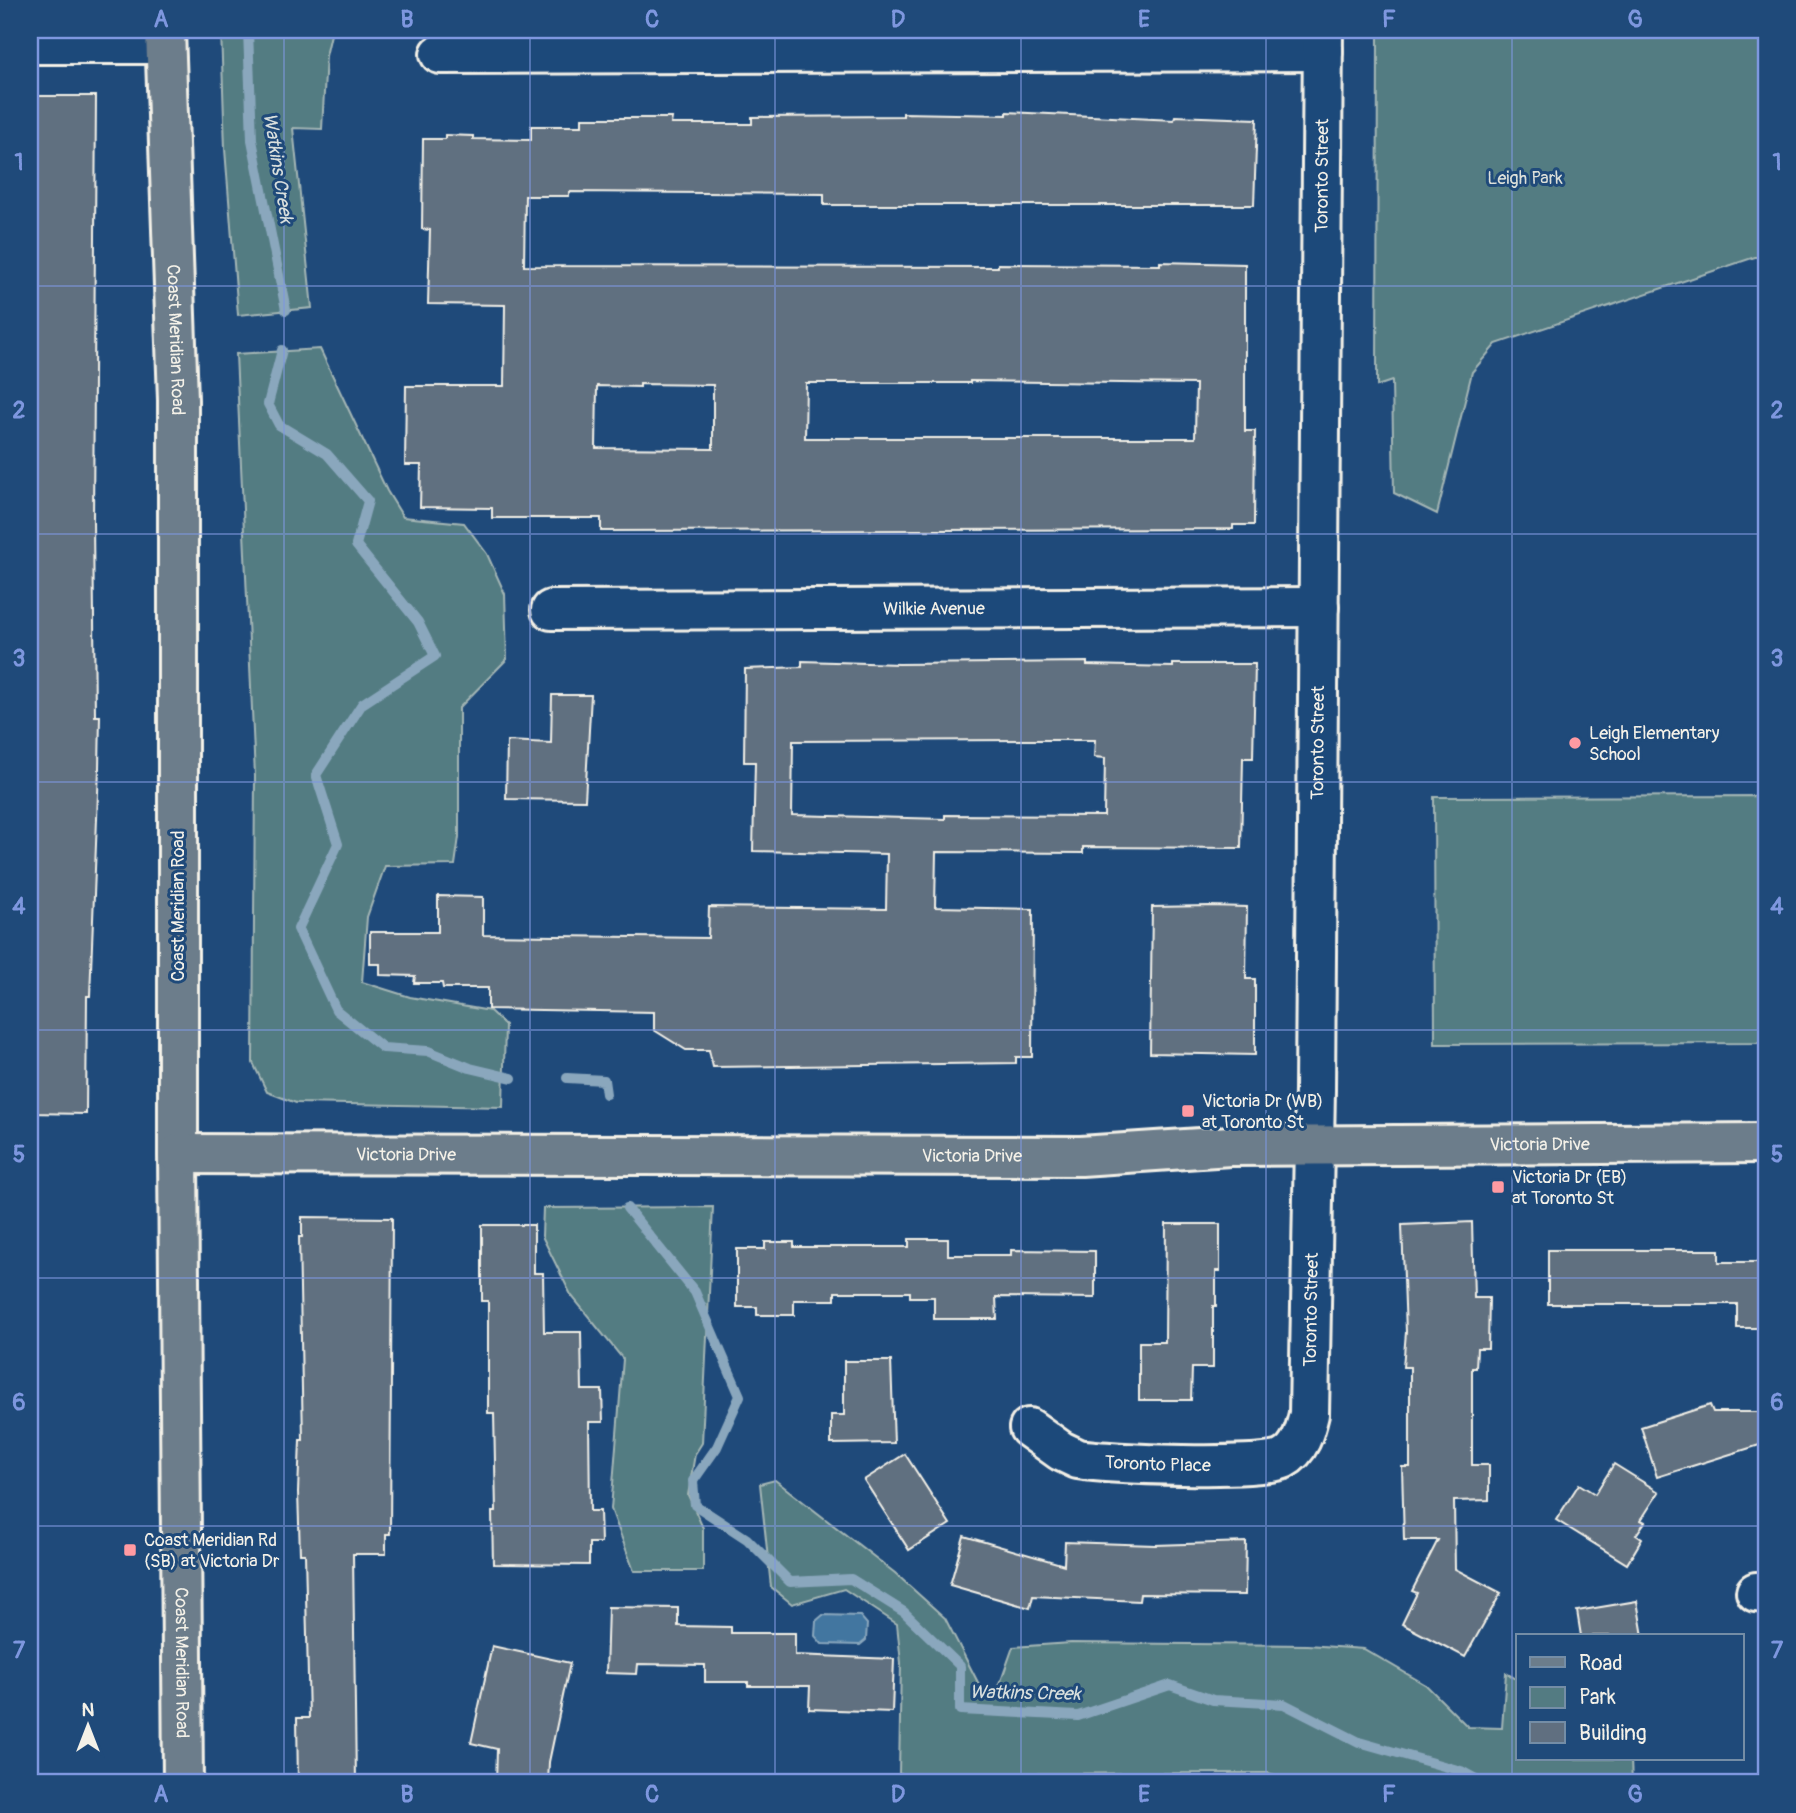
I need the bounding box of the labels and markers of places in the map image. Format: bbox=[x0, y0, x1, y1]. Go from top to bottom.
place label: Leigh Elementary School bbox=[1589, 722, 1720, 766]
marker: Leigh Elementary School bbox=[1567, 735, 1583, 751]
place label: Victoria Dr (WB) at Toronto St bbox=[1202, 1090, 1323, 1134]
marker: Victoria Dr (WB) at Toronto St bbox=[1180, 1103, 1196, 1119]
place label: Victoria Dr (EB) at Toronto St bbox=[1512, 1166, 1627, 1210]
marker: Victoria Dr (EB) at Toronto St bbox=[1490, 1179, 1506, 1195]
place label: Coast Meridian Rd (SB) at Victoria Dr bbox=[144, 1529, 280, 1573]
marker: Coast Meridian Rd (SB) at Victoria Dr bbox=[122, 1542, 138, 1558]

